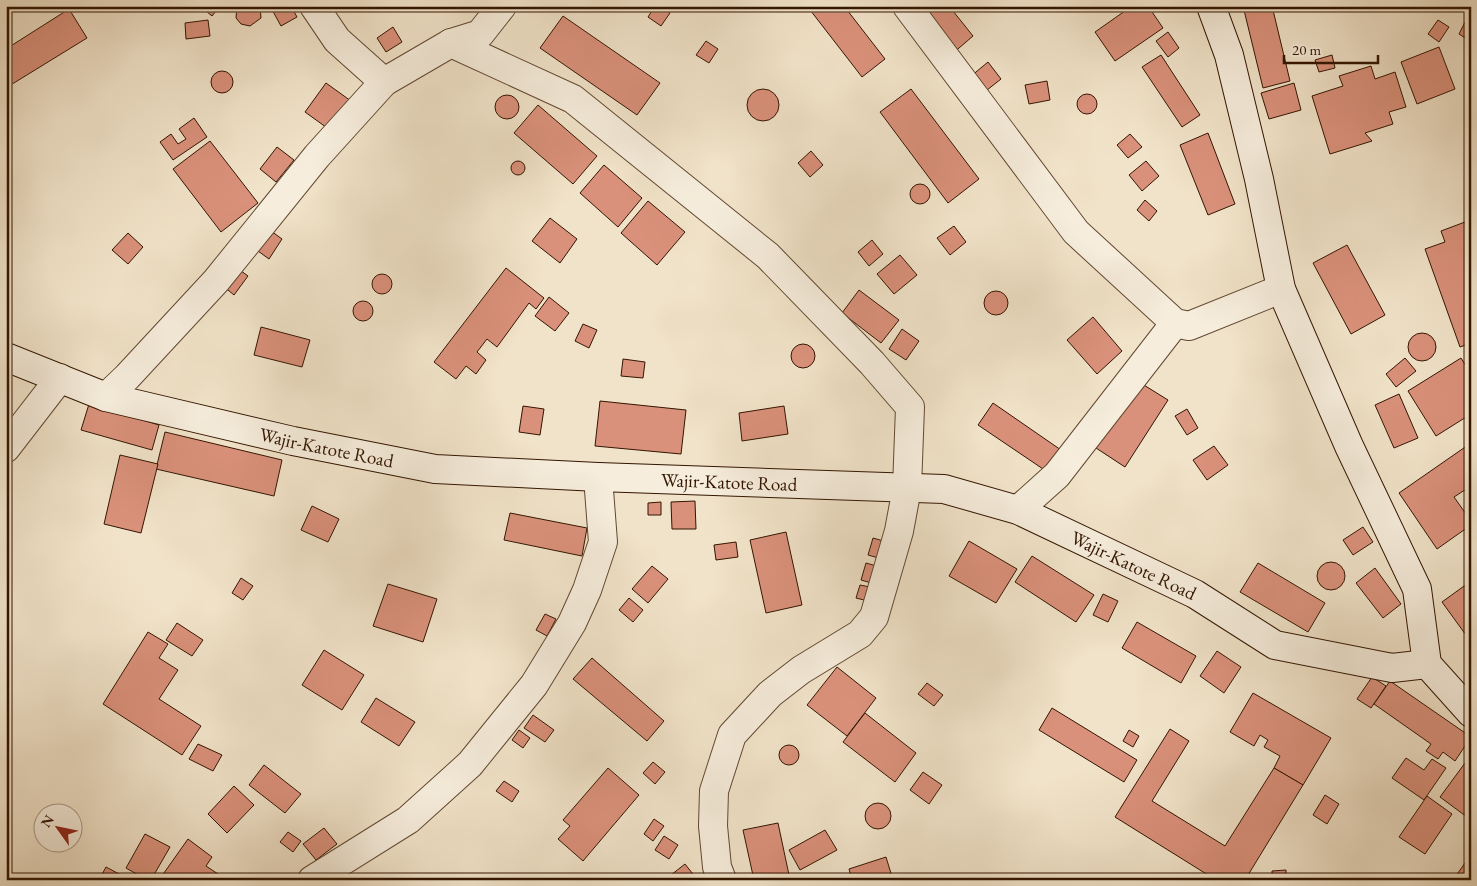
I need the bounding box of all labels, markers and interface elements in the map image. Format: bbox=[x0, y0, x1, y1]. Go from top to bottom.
scale bar bbox=[1284, 32, 1378, 64]
text: 20 m bbox=[1292, 40, 1321, 59]
street label: Wajir-Katote Road bbox=[257, 422, 396, 474]
street label: Wajir-Katote Road bbox=[661, 467, 798, 497]
street label: Wajir-Katote Road bbox=[1067, 525, 1201, 606]
north arrow bbox=[32, 804, 82, 854]
text: N bbox=[36, 811, 58, 831]

